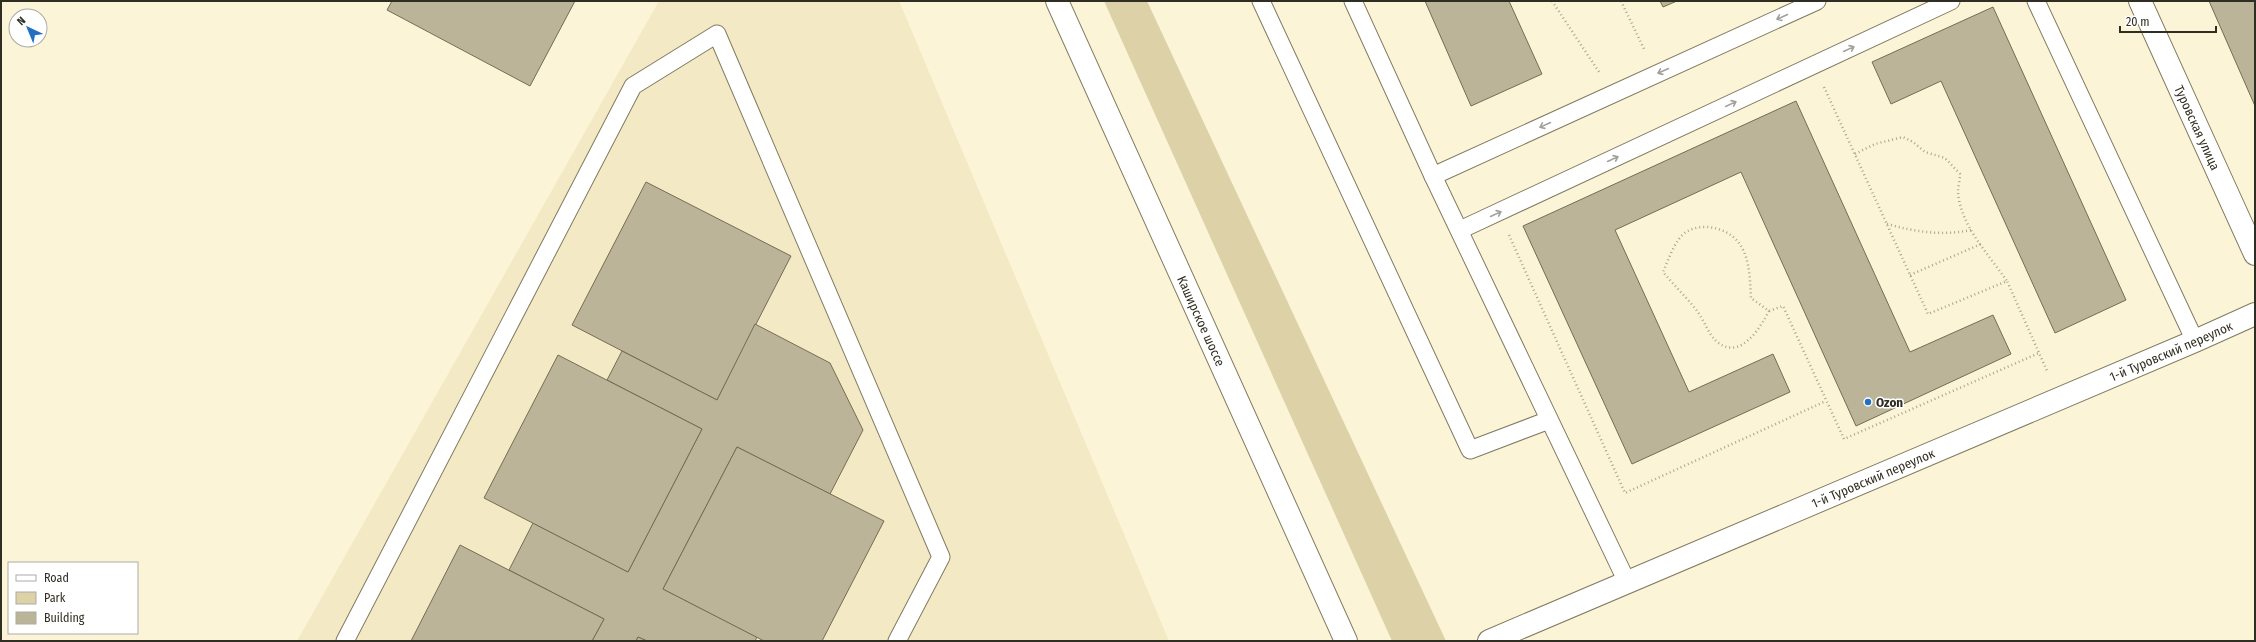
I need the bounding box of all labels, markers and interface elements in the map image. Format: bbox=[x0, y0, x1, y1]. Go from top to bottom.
north arrow bbox=[8, 8, 48, 48]
scale bar bbox=[2120, 8, 2216, 34]
text: N bbox=[15, 14, 28, 28]
one-way arrow bbox=[1776, 14, 1788, 21]
text: 20 m bbox=[2126, 15, 2150, 29]
one-way arrow bbox=[1843, 45, 1855, 52]
one-way arrow bbox=[1658, 68, 1670, 75]
street label: Туровская улица bbox=[2172, 83, 2223, 172]
one-way arrow bbox=[1725, 100, 1737, 107]
one-way arrow bbox=[1539, 122, 1551, 129]
one-way arrow bbox=[1607, 155, 1619, 162]
one-way arrow bbox=[1489, 210, 1501, 217]
street label: Каширское шоссе bbox=[1175, 273, 1228, 368]
street label: 1-й Туровский переулок bbox=[2107, 318, 2235, 384]
place label: Ozon bbox=[1876, 395, 1903, 410]
marker: Ozon bbox=[1863, 397, 1873, 407]
street label: 1-й Туровский переулок bbox=[1809, 445, 1937, 511]
legend bbox=[8, 562, 138, 634]
text: Road bbox=[44, 571, 69, 585]
text: Park bbox=[44, 591, 66, 605]
text: Building bbox=[44, 611, 85, 625]

